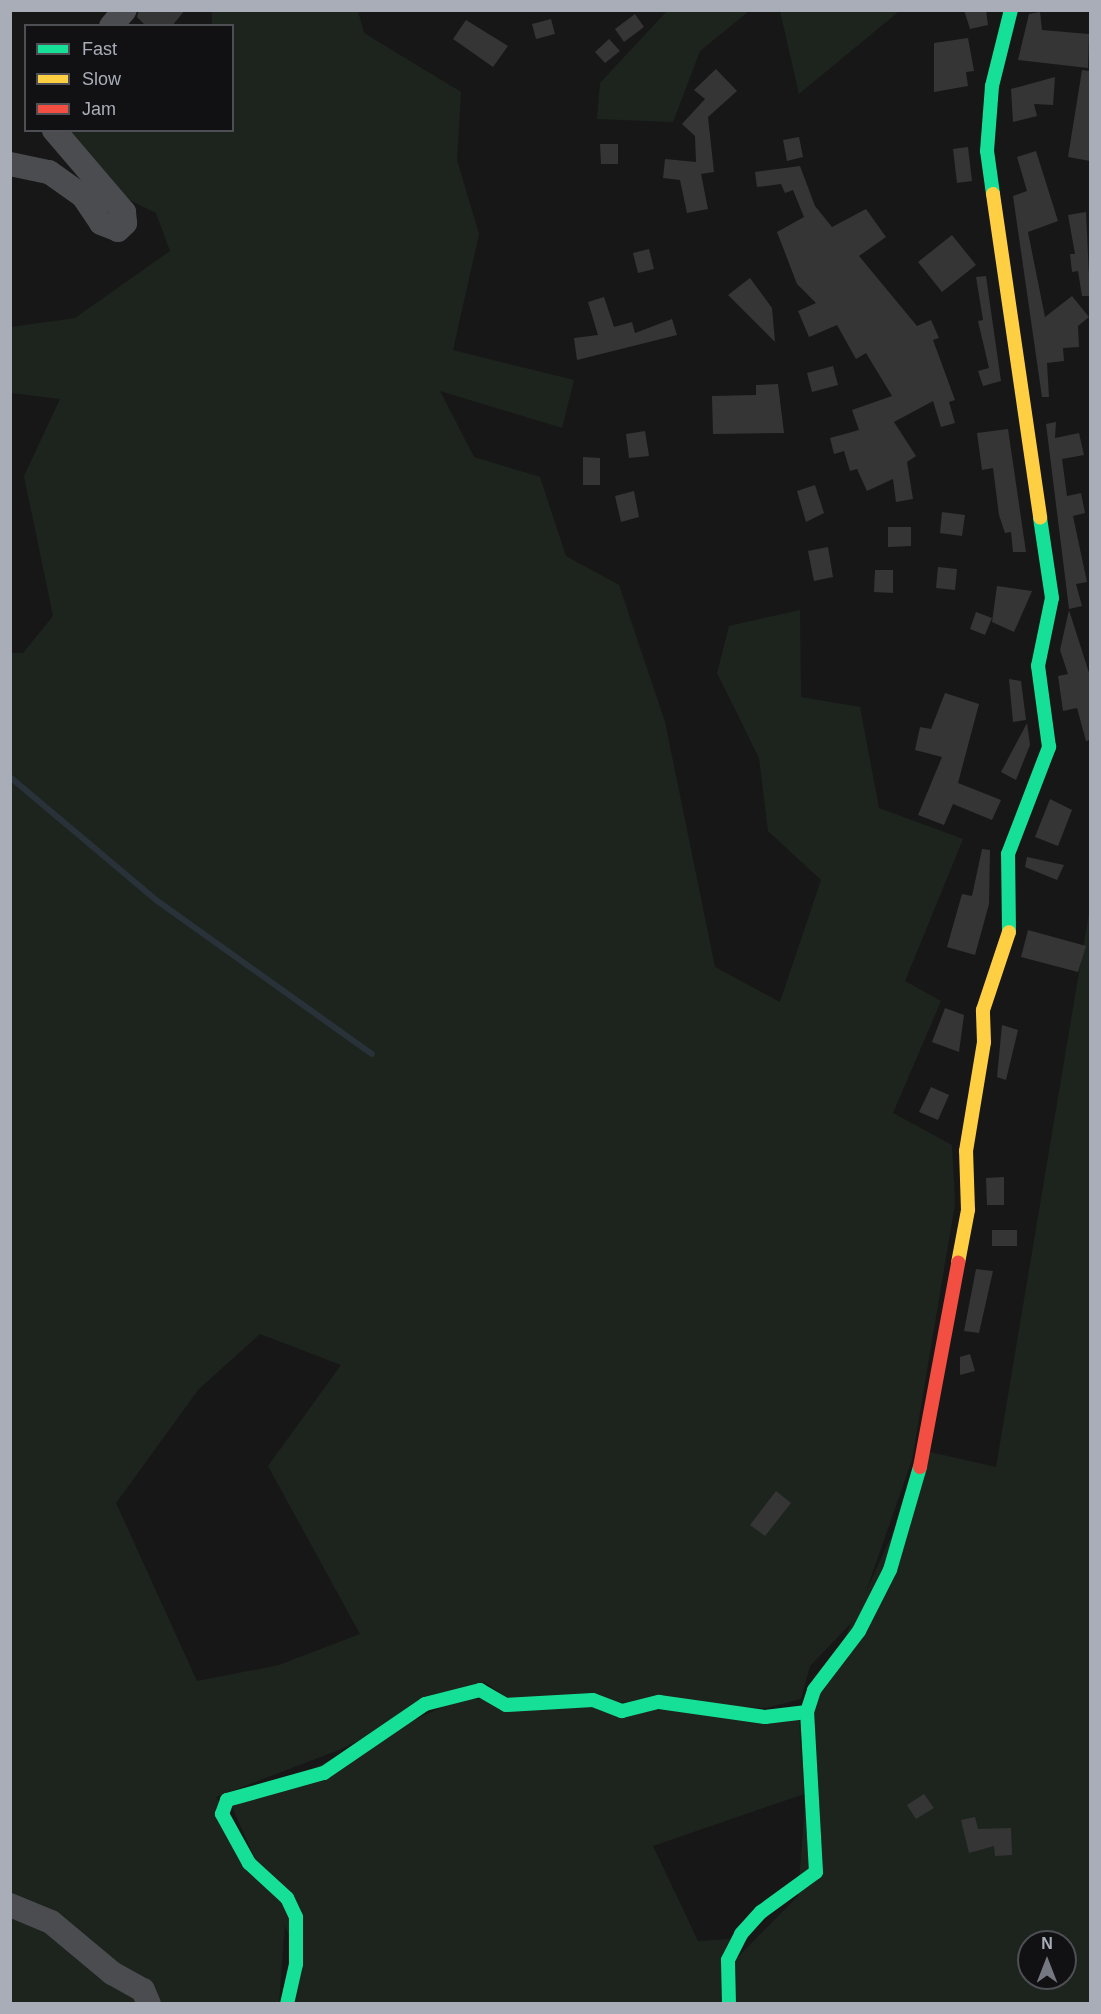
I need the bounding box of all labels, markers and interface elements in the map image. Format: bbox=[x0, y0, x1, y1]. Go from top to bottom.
legend bbox=[24, 24, 234, 132]
text: Fast bbox=[82, 39, 117, 59]
text: Slow bbox=[82, 69, 121, 89]
text: Jam bbox=[82, 99, 116, 119]
north arrow bbox=[1017, 1930, 1077, 1990]
text: N bbox=[1041, 1935, 1053, 1952]

